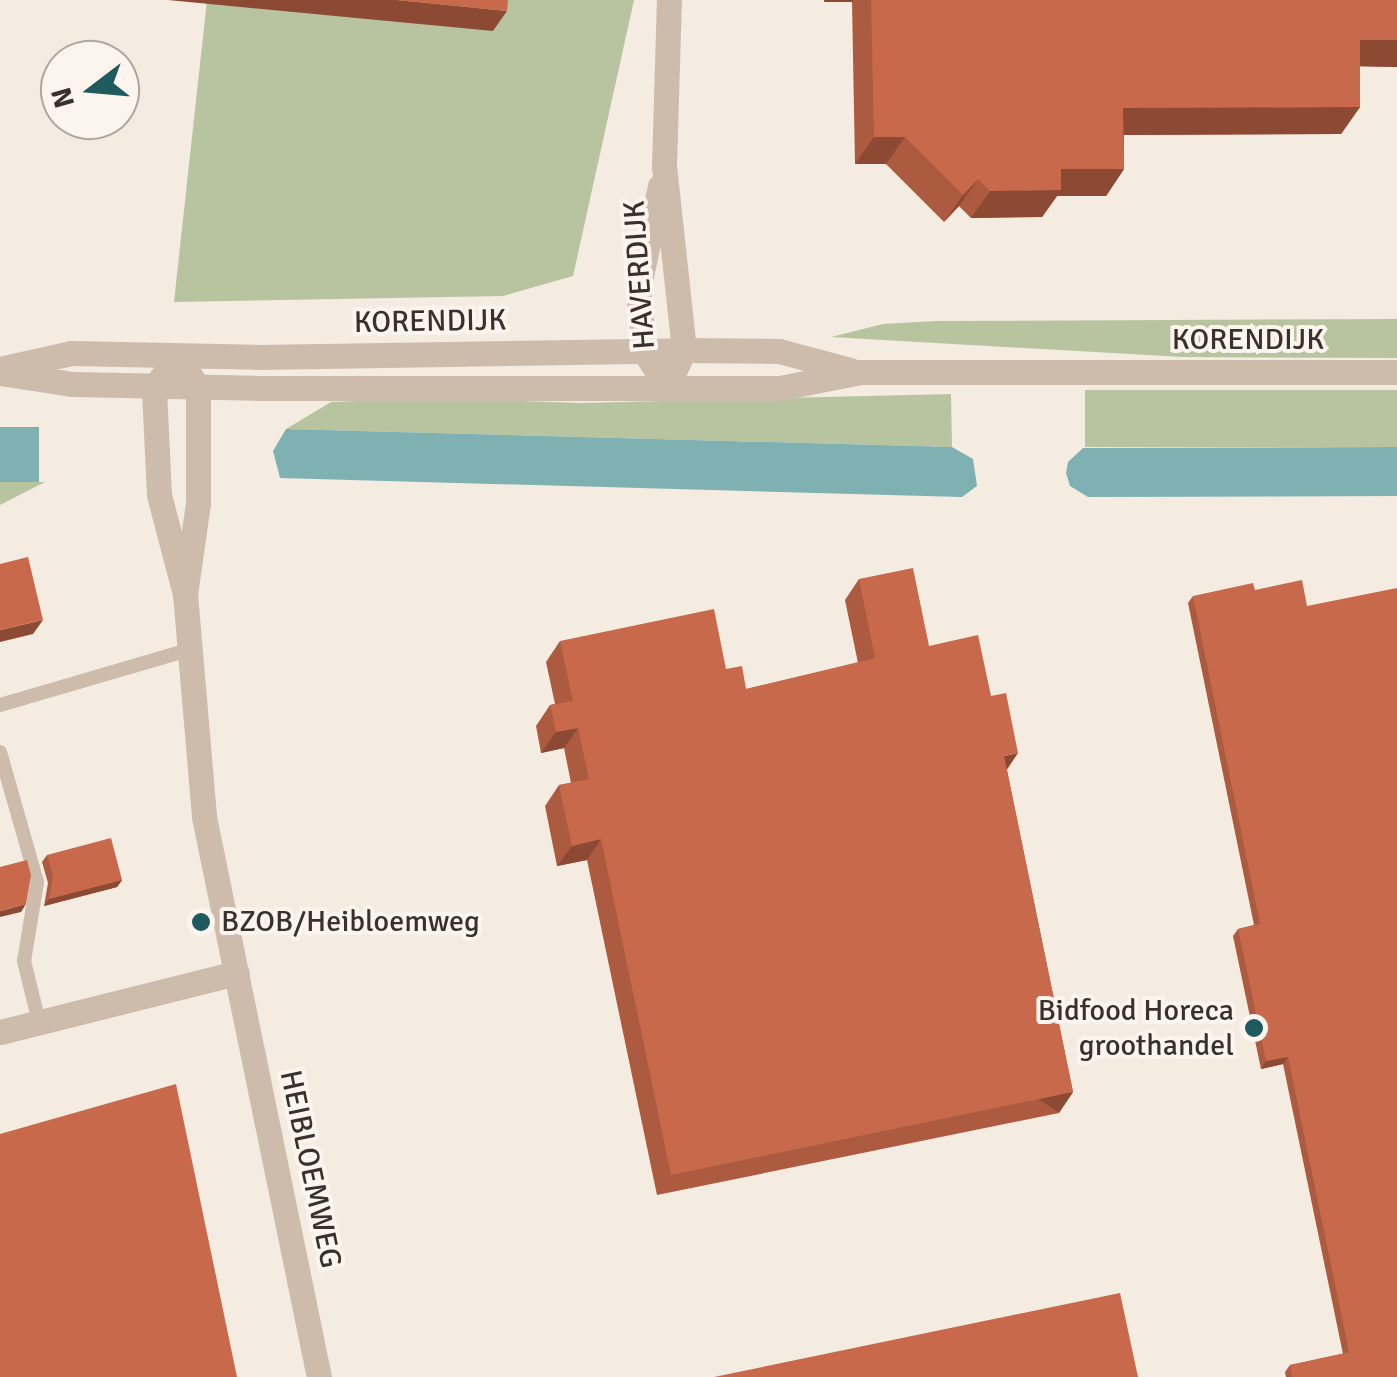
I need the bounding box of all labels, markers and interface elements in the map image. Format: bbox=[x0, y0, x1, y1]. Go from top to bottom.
north arrow bbox=[40, 40, 140, 140]
text: N bbox=[44, 84, 82, 112]
street label: HAVERDIJK bbox=[617, 199, 663, 351]
street label: KORENDIJK bbox=[354, 303, 506, 341]
street label: KORENDIJK bbox=[1172, 322, 1324, 358]
place label: BZOB/Heibloemweg bbox=[221, 904, 480, 940]
marker: BZOB/Heibloemweg bbox=[190, 911, 212, 933]
place label: Bidfood Horeca groothandel bbox=[1038, 993, 1234, 1064]
marker: Bidfood Horeca groothandel bbox=[1243, 1017, 1265, 1039]
street label: HEIBLOEMWEG bbox=[271, 1067, 349, 1271]

